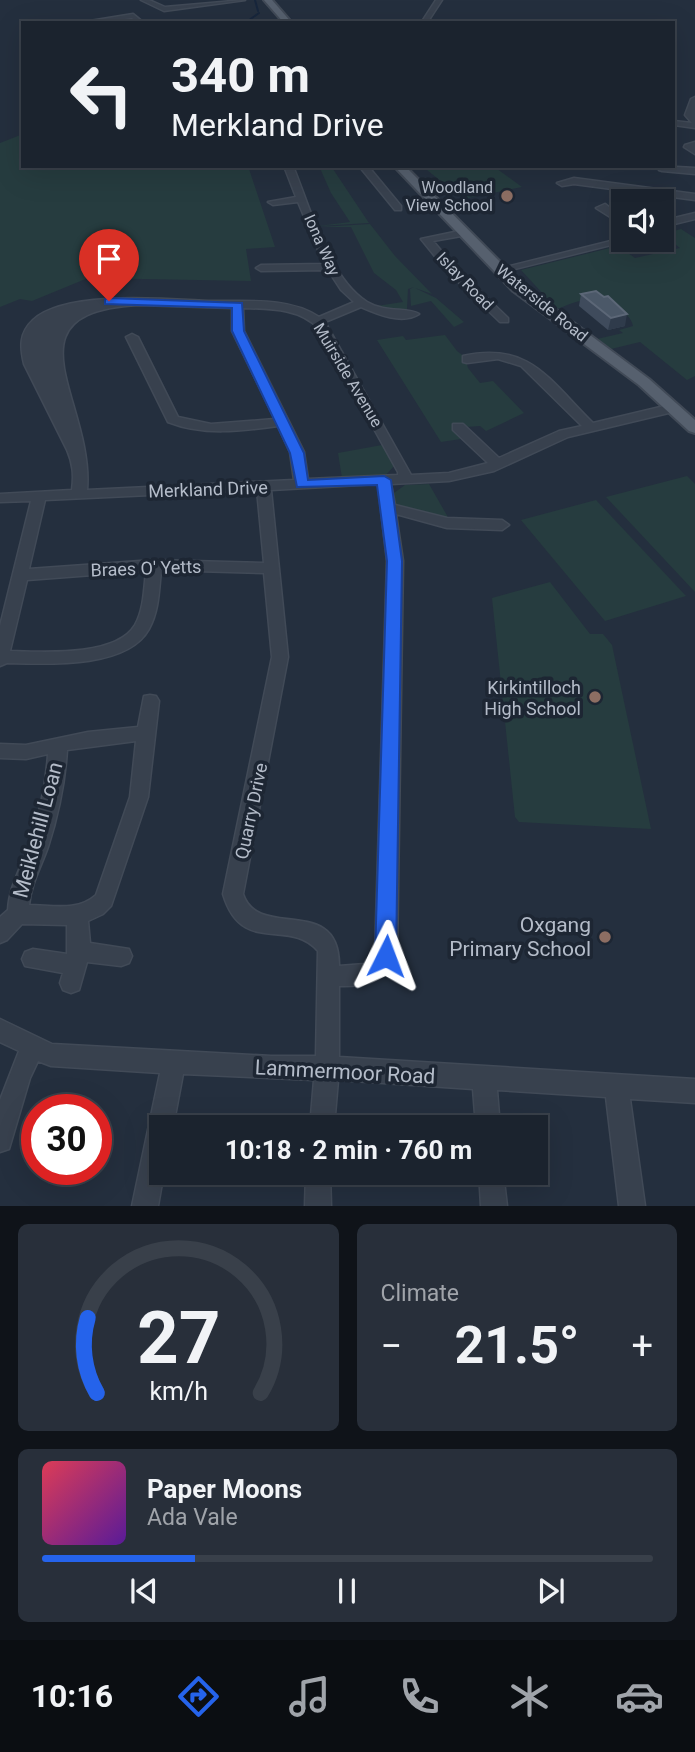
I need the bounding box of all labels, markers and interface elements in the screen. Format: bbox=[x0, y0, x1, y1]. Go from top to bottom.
text: 340 m bbox=[171, 47, 310, 104]
icon: left bbox=[56, 49, 147, 140]
text: Merkland Drive bbox=[171, 106, 384, 144]
place label: Woodland View School bbox=[406, 178, 493, 215]
marker: Woodland View School bbox=[499, 188, 515, 204]
map controls bbox=[611, 189, 674, 252]
button: sound bbox=[611, 189, 674, 252]
street label: Iona Way bbox=[300, 211, 344, 279]
pin bbox=[79, 229, 139, 301]
icon: arrive bbox=[90, 240, 128, 278]
street label: Islay Road bbox=[433, 248, 497, 314]
street label: Waterside Road bbox=[492, 260, 592, 346]
street label: Muirside Avenue bbox=[309, 320, 387, 430]
street label: Merkland Drive bbox=[148, 476, 268, 502]
street label: Braes O' Yetts bbox=[90, 556, 202, 580]
place label: Kirkintilloch High School bbox=[484, 677, 581, 719]
marker: Kirkintilloch High School bbox=[587, 689, 603, 705]
street label: Meiklehill Loan bbox=[8, 759, 68, 901]
street label: Quarry Drive bbox=[231, 761, 271, 861]
place label: Oxgang Primary School bbox=[449, 913, 591, 961]
position arrow bbox=[349, 919, 423, 993]
marker: Oxgang Primary School bbox=[597, 929, 613, 945]
street label: Lammermoor Road bbox=[254, 1055, 436, 1089]
speed limit sign: 30 bbox=[21, 1094, 112, 1185]
text: 10:18 · 2 min · 760 m bbox=[225, 1135, 472, 1165]
text: Climate bbox=[381, 1280, 459, 1307]
text: 27 bbox=[136, 1296, 220, 1382]
text: 21.5° bbox=[454, 1315, 579, 1376]
text: − bbox=[381, 1324, 402, 1368]
text: + bbox=[631, 1324, 653, 1368]
text: km/h bbox=[149, 1377, 208, 1406]
text: Paper Moons bbox=[147, 1474, 302, 1504]
text: Ada Vale bbox=[147, 1504, 238, 1531]
icon: previous bbox=[125, 1572, 163, 1610]
icon: pause bbox=[328, 1572, 366, 1610]
icon: next bbox=[532, 1572, 570, 1610]
icon: directions bbox=[174, 1672, 223, 1721]
icon: music bbox=[285, 1672, 334, 1721]
icon: phone bbox=[395, 1672, 444, 1721]
icon: climate bbox=[505, 1672, 554, 1721]
icon: car bbox=[615, 1672, 664, 1721]
text: 10:16 bbox=[31, 1677, 113, 1715]

